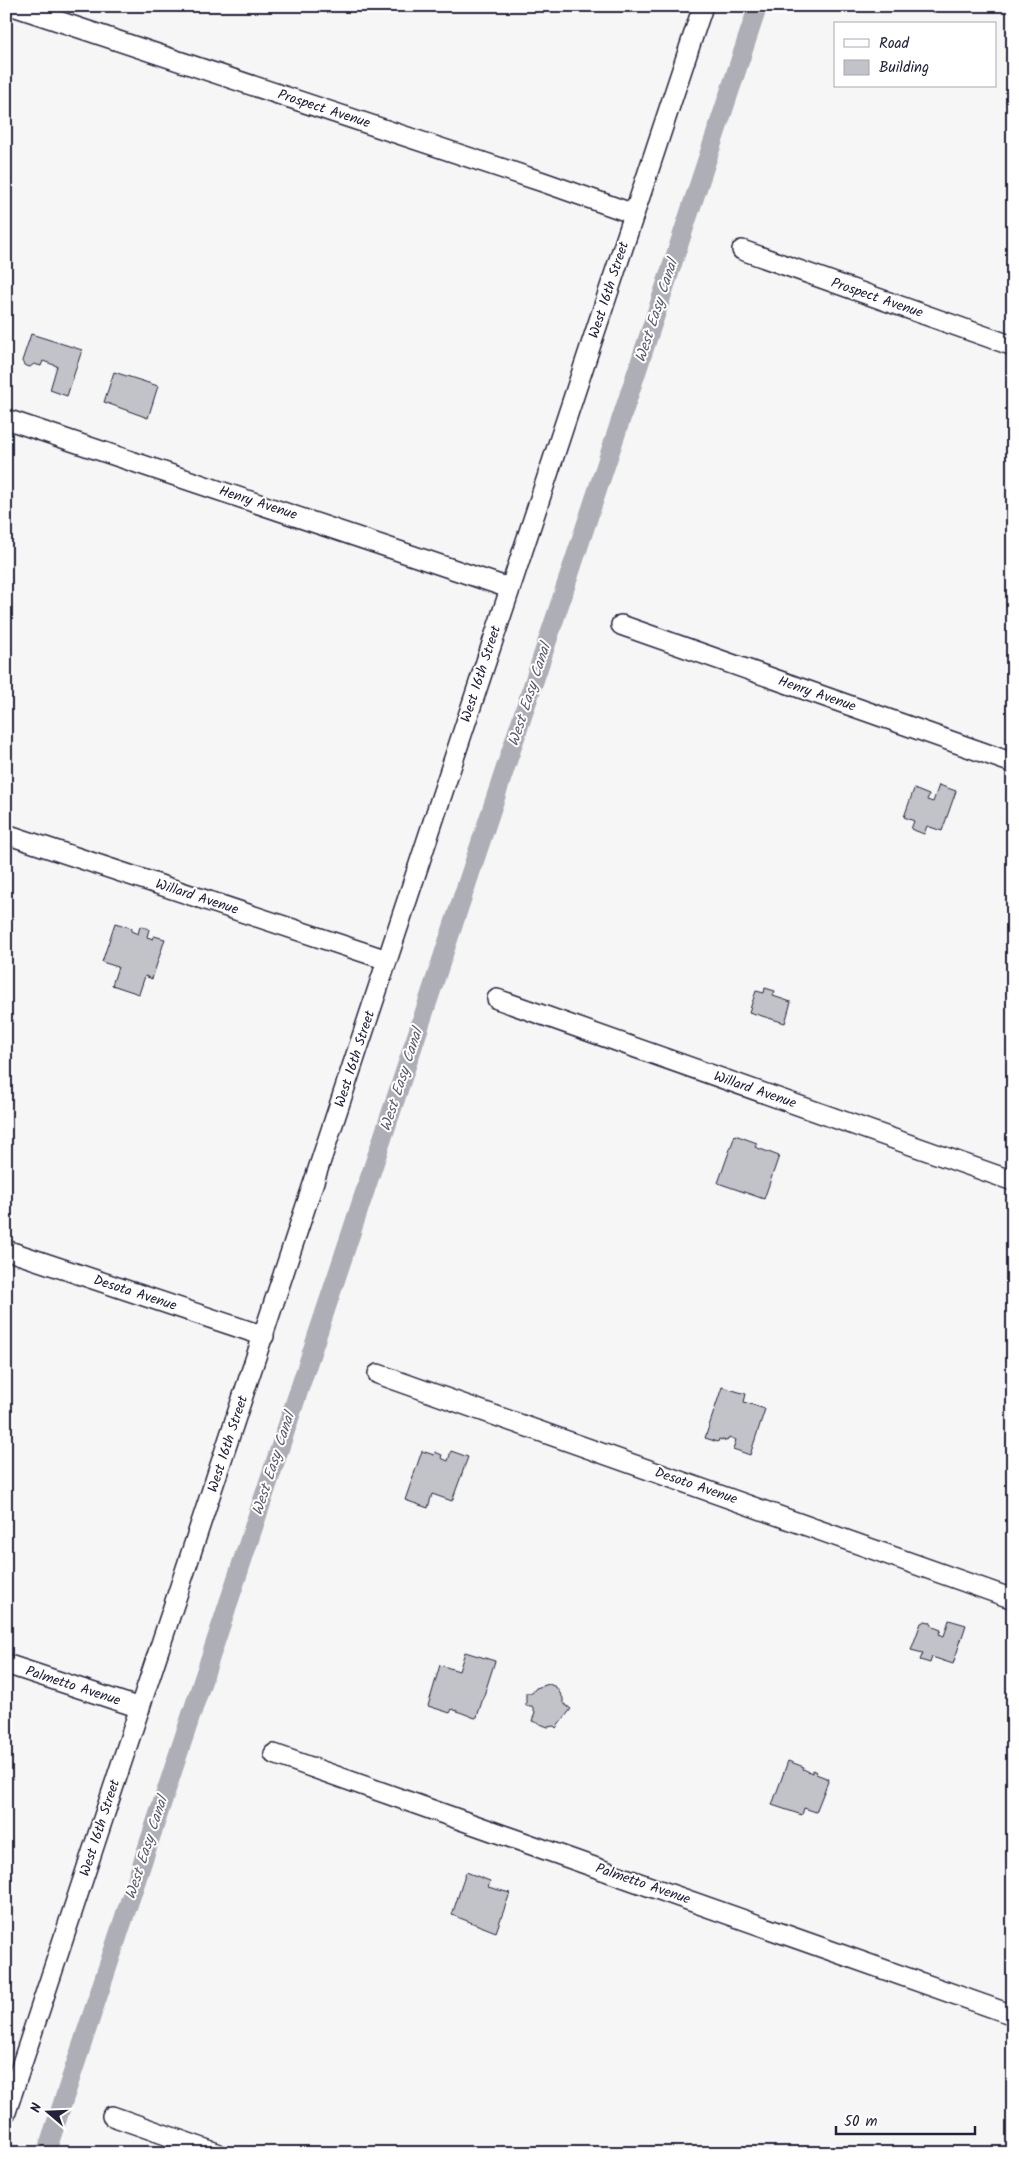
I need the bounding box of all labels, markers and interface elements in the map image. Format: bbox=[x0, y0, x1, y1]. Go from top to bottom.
legend bbox=[834, 22, 996, 88]
text: Road bbox=[879, 32, 910, 56]
text: Building bbox=[879, 56, 929, 80]
street label: Prospect Avenue bbox=[275, 84, 374, 135]
street label: West 16th Street bbox=[583, 238, 635, 341]
water label: West Easy Canal bbox=[629, 253, 686, 365]
street label: Prospect Avenue bbox=[828, 272, 927, 324]
street label: Henry Avenue bbox=[216, 480, 301, 526]
street label: West 16th Street bbox=[455, 622, 507, 725]
water label: West Easy Canal bbox=[502, 637, 559, 749]
street label: Henry Avenue bbox=[775, 670, 860, 718]
street label: Willard Avenue bbox=[153, 873, 242, 921]
street label: West 16th Street bbox=[329, 1007, 381, 1110]
water label: West Easy Canal bbox=[374, 1022, 431, 1134]
street label: Willard Avenue bbox=[711, 1066, 800, 1115]
street label: Desota Avenue bbox=[90, 1269, 180, 1317]
street label: West 16th Street bbox=[202, 1392, 254, 1495]
water label: West Easy Canal bbox=[246, 1406, 303, 1518]
street label: Desoto Avenue bbox=[652, 1462, 741, 1511]
street label: Palmetto Avenue bbox=[22, 1660, 124, 1712]
street label: West 16th Street bbox=[74, 1776, 126, 1879]
water label: West Easy Canal bbox=[119, 1790, 176, 1902]
street label: Palmetto Avenue bbox=[593, 1857, 694, 1911]
north arrow bbox=[22, 2086, 72, 2136]
text: N bbox=[25, 2100, 49, 2116]
scale bar bbox=[836, 2104, 975, 2136]
text: 50 m bbox=[844, 2110, 878, 2134]

